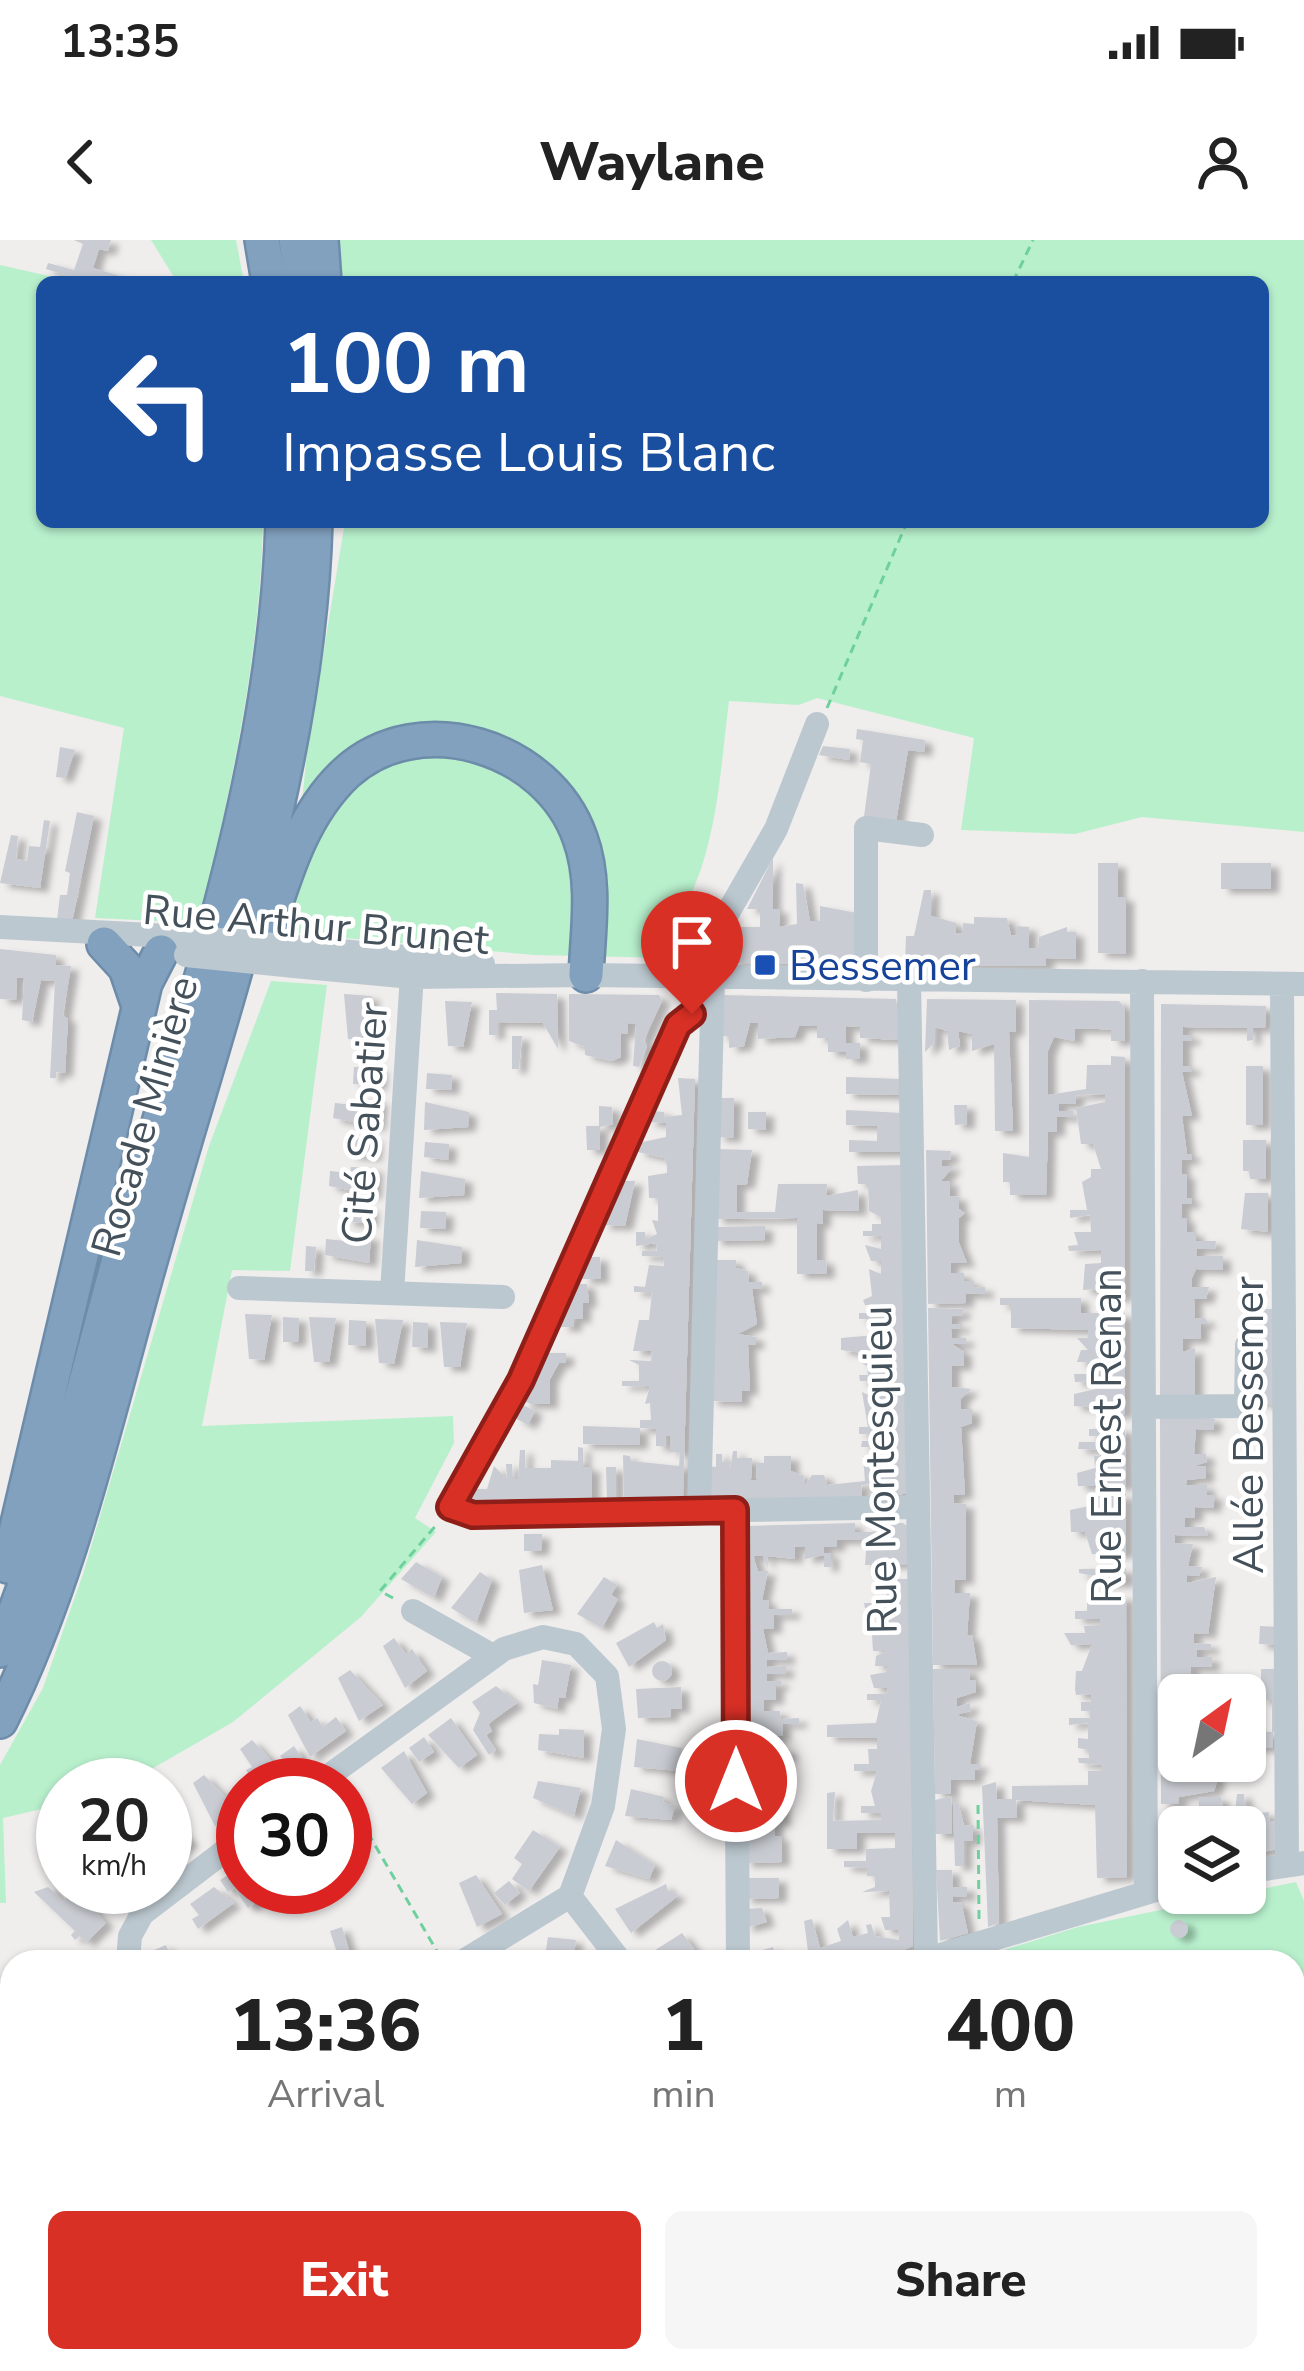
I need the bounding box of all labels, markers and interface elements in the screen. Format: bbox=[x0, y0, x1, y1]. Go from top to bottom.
text: 13:35 bbox=[60, 12, 179, 73]
text: Waylane bbox=[539, 125, 765, 199]
icon: back bbox=[48, 129, 114, 195]
icon: person bbox=[1190, 129, 1256, 195]
text: 100 m bbox=[282, 307, 530, 422]
icon: left bbox=[84, 324, 240, 480]
text: Impasse Louis Blanc bbox=[282, 416, 775, 490]
street label: Rue Arthur Brunet bbox=[140, 882, 492, 969]
pin bbox=[641, 891, 743, 1014]
icon: arrive bbox=[659, 909, 725, 975]
place label: Bessemer bbox=[789, 938, 976, 995]
marker: Bessemer bbox=[752, 952, 778, 978]
street label: Rocade Minière bbox=[78, 970, 213, 1263]
street label: Cité Sabatier bbox=[329, 1000, 402, 1246]
street label: Rue Ernest Renan bbox=[1079, 1268, 1136, 1604]
street label: Allée Bessemer bbox=[1221, 1276, 1278, 1574]
street label: Rue Montesquieu bbox=[849, 1305, 912, 1635]
north arrow bbox=[1158, 1674, 1266, 1782]
map controls bbox=[1158, 1674, 1266, 1914]
position arrow bbox=[673, 1718, 799, 1844]
speed limit sign: 30 bbox=[216, 1758, 372, 1914]
text: 20 bbox=[78, 1780, 150, 1862]
button: layers bbox=[1158, 1806, 1266, 1914]
text: km/h bbox=[81, 1845, 147, 1886]
text: 13:36 bbox=[230, 1977, 421, 2075]
text: 1 bbox=[662, 1977, 705, 2075]
text: 400 bbox=[946, 1977, 1075, 2075]
text: Arrival bbox=[267, 2068, 384, 2121]
text: min bbox=[651, 2068, 716, 2121]
text: m bbox=[994, 2068, 1027, 2121]
button: Exit bbox=[48, 2211, 641, 2349]
button: Share bbox=[665, 2211, 1257, 2349]

